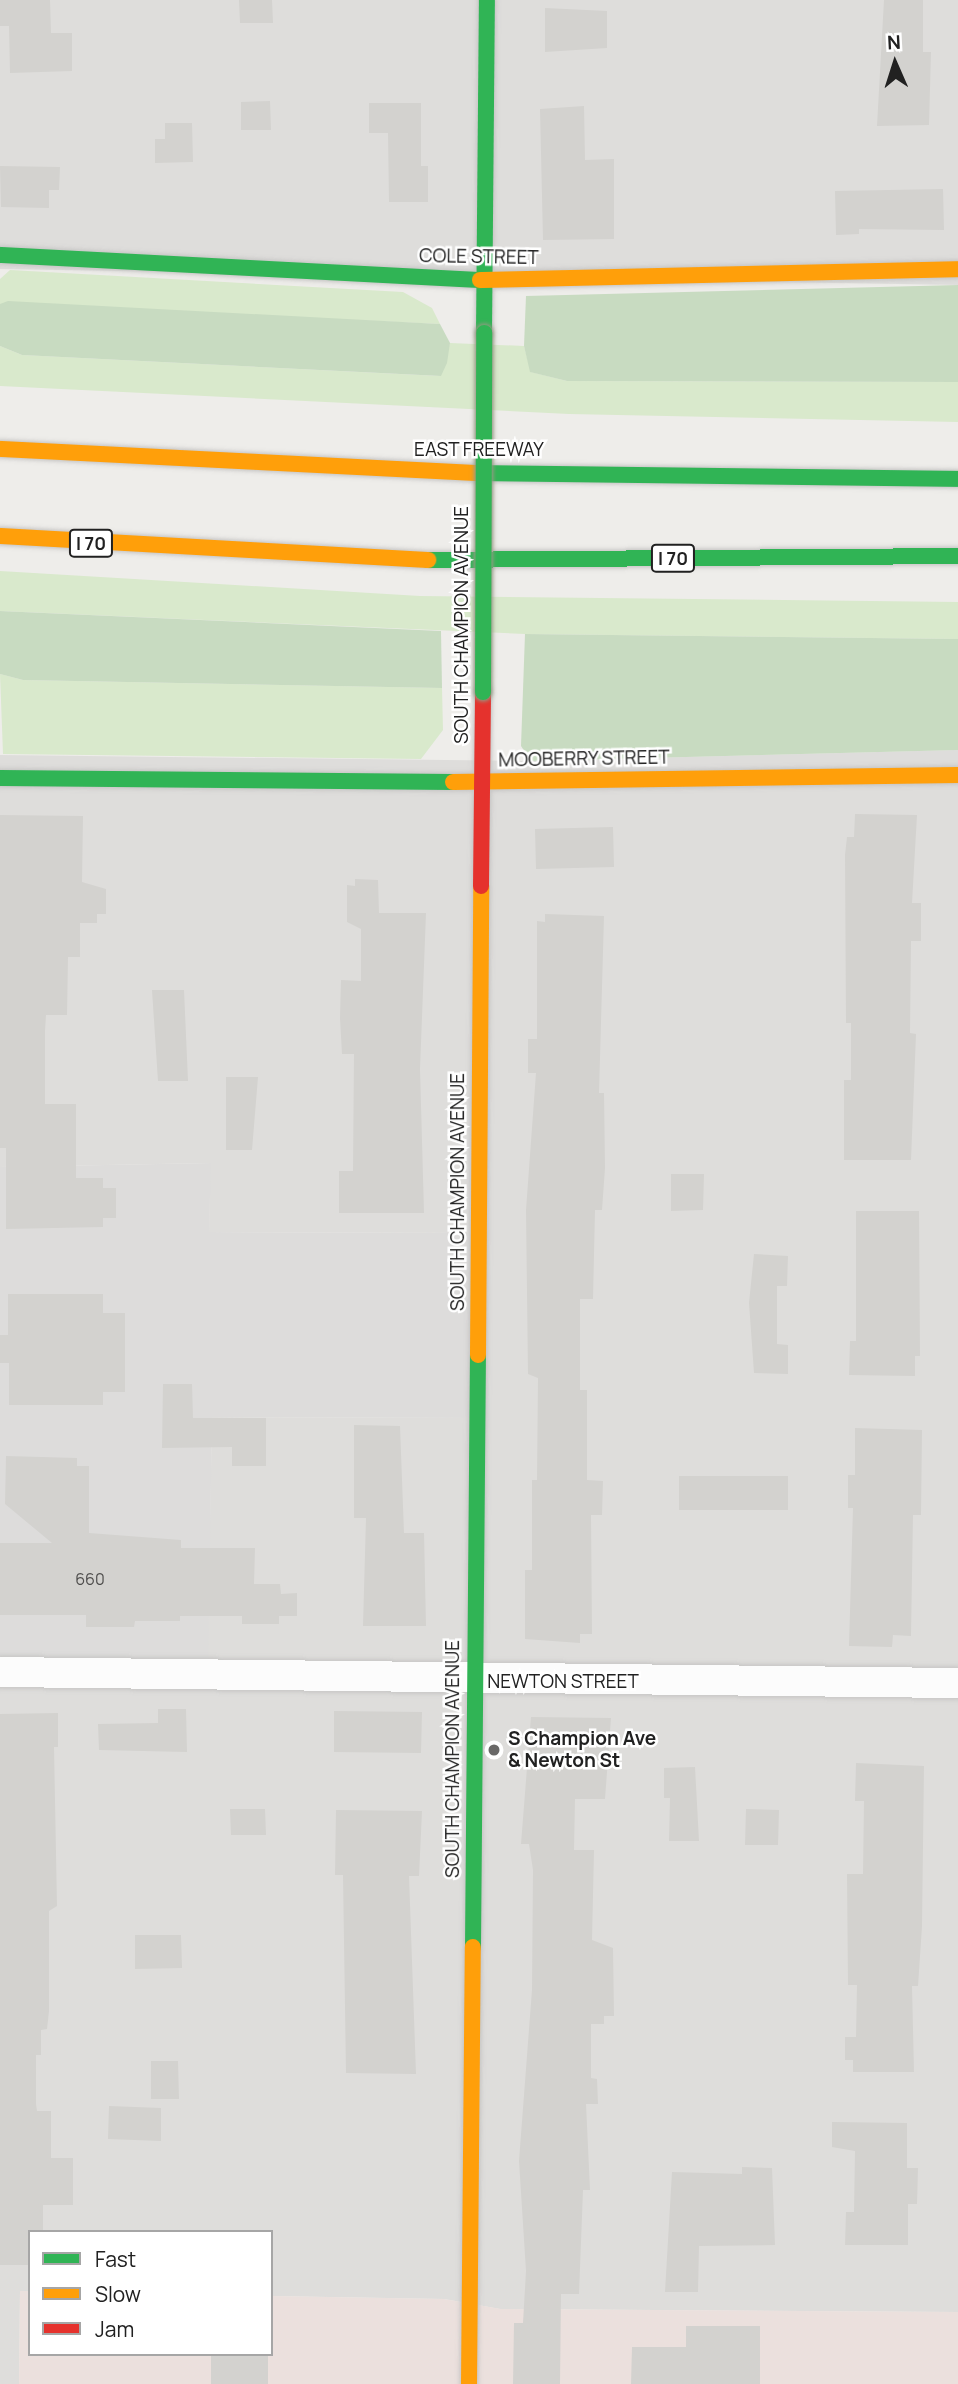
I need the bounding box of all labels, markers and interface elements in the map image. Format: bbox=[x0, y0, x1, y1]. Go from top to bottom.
north arrow bbox=[860, 28, 930, 98]
text: N bbox=[886, 29, 901, 55]
street label: COLE STREET bbox=[419, 245, 539, 269]
street label: EAST FREEWAY bbox=[414, 439, 544, 461]
street label: SOUTH CHAMPION AVENUE bbox=[451, 506, 473, 744]
road number: I 70 bbox=[68, 528, 114, 558]
road number: I 70 bbox=[650, 544, 696, 572]
street label: MOOBERRY STREET bbox=[498, 746, 670, 772]
street label: SOUTH CHAMPION AVENUE bbox=[447, 1073, 469, 1311]
house number: 660 bbox=[75, 1569, 105, 1589]
street label: SOUTH CHAMPION AVENUE bbox=[442, 1640, 464, 1878]
street label: NEWTON STREET bbox=[487, 1671, 639, 1693]
place label: S Champion Ave & Newton St bbox=[508, 1728, 656, 1772]
marker: S Champion Ave & Newton St bbox=[486, 1742, 502, 1758]
legend bbox=[28, 2230, 273, 2356]
text: Fast bbox=[95, 2245, 136, 2273]
text: Slow bbox=[95, 2280, 141, 2308]
text: Jam bbox=[95, 2315, 134, 2343]

